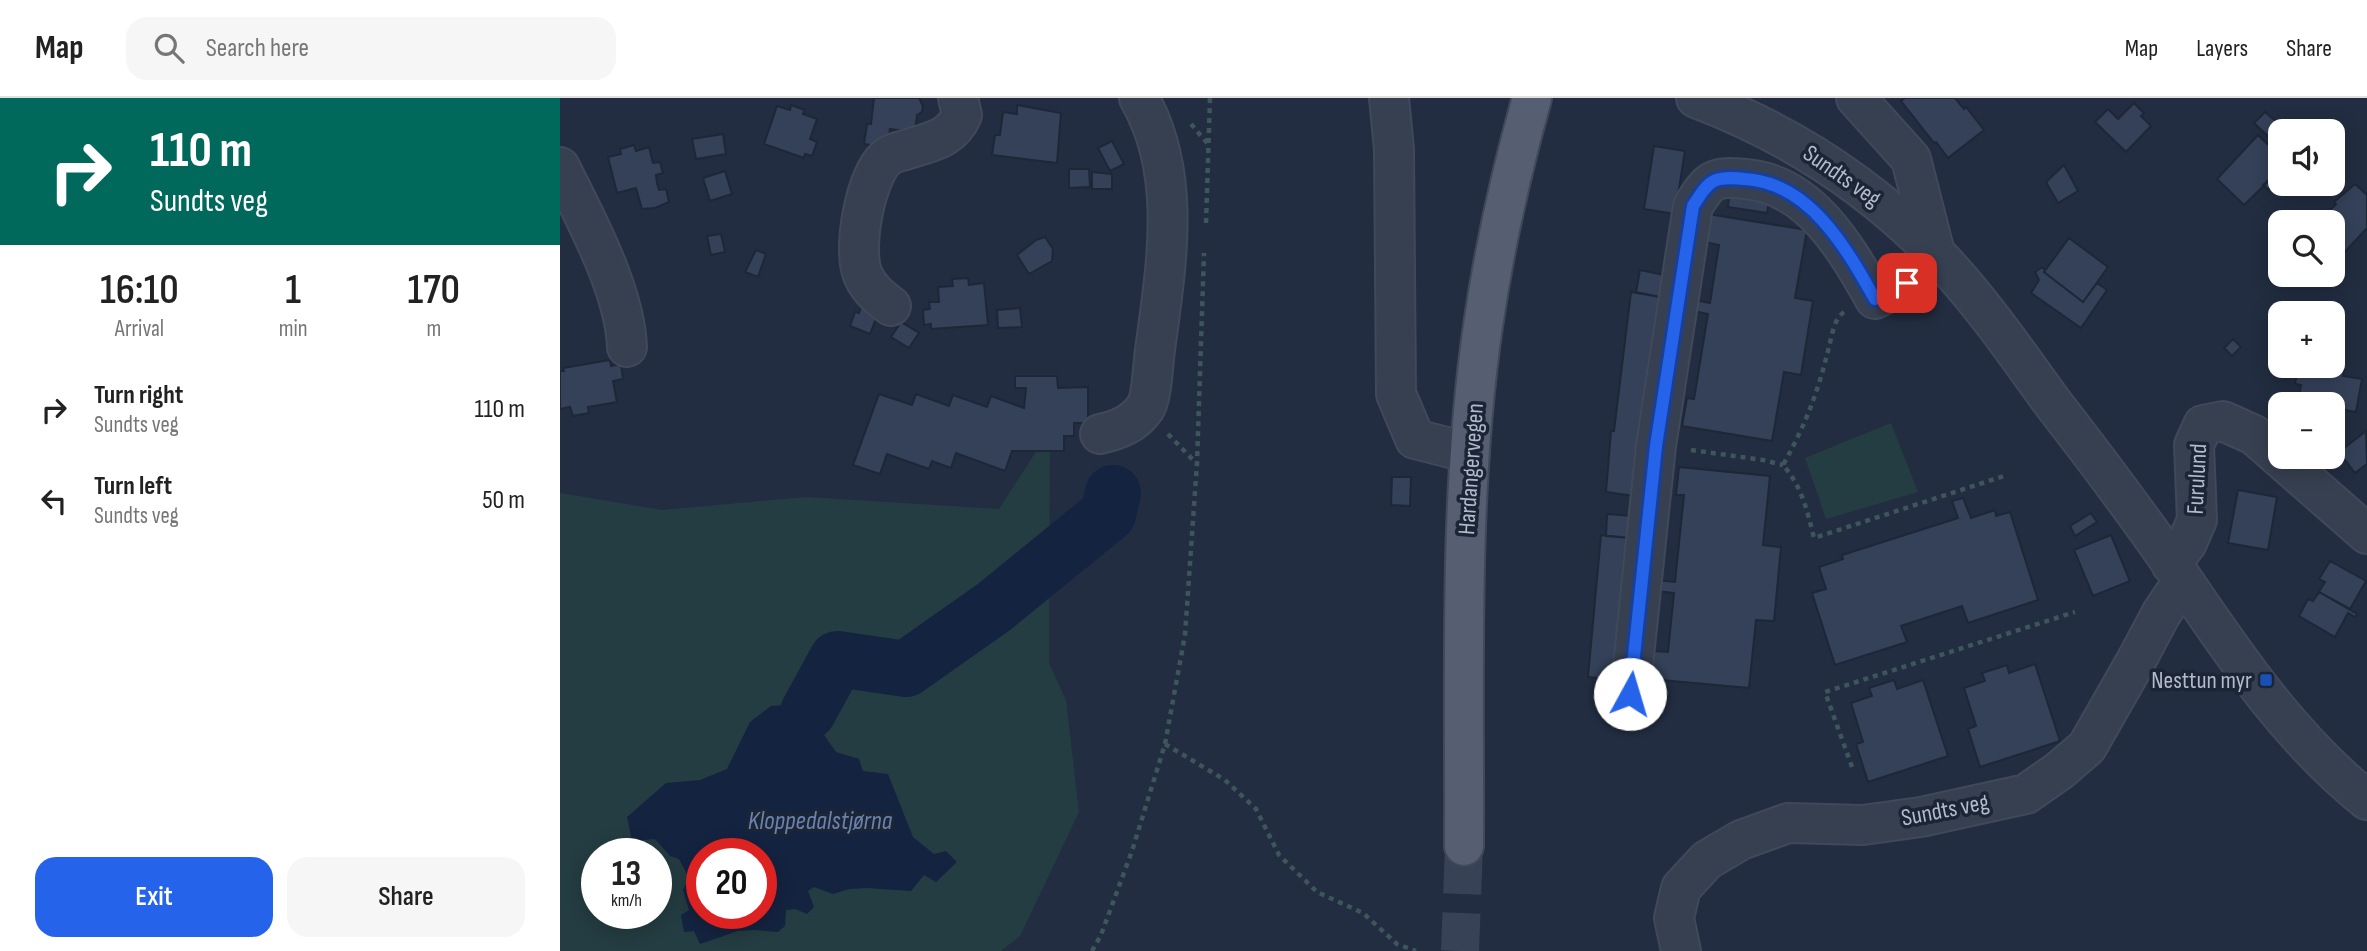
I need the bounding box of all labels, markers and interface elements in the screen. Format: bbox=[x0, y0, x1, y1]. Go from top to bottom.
search box bbox=[126, 17, 616, 80]
text: Map bbox=[35, 28, 84, 68]
icon: search bbox=[150, 29, 188, 67]
text: Search here bbox=[206, 33, 309, 64]
text: Map bbox=[2125, 34, 2158, 63]
text: Layers bbox=[2196, 34, 2248, 63]
text: Share bbox=[2286, 34, 2332, 63]
map controls bbox=[2268, 119, 2345, 469]
button: sound bbox=[2268, 119, 2345, 196]
text: 110 m bbox=[150, 122, 252, 181]
icon: right bbox=[35, 126, 126, 217]
street label: Sundts veg bbox=[1797, 139, 1887, 213]
text: Sundts veg bbox=[150, 182, 268, 221]
button: search bbox=[2268, 210, 2345, 287]
pin bbox=[1877, 253, 1937, 313]
icon: arrive bbox=[1888, 264, 1926, 302]
text: 16:10 bbox=[100, 265, 179, 316]
text: 1 bbox=[285, 265, 301, 316]
text: 170 bbox=[408, 265, 460, 316]
button: + bbox=[2268, 301, 2345, 378]
text: Arrival bbox=[115, 315, 164, 343]
text: min bbox=[279, 315, 308, 343]
text: m bbox=[426, 315, 441, 343]
text: Turn right bbox=[94, 380, 183, 411]
icon: right bbox=[35, 391, 73, 429]
button: − bbox=[2268, 392, 2345, 469]
text: 110 m bbox=[474, 394, 525, 425]
street label: Hardangervegen bbox=[1452, 402, 1490, 536]
text: Sundts veg bbox=[94, 411, 179, 439]
street label: Furulund bbox=[2181, 443, 2213, 515]
text: Turn left bbox=[94, 471, 172, 502]
icon: left bbox=[35, 482, 73, 520]
text: 50 m bbox=[482, 485, 525, 516]
text: Sundts veg bbox=[94, 502, 179, 530]
position arrow bbox=[1593, 657, 1667, 731]
place label: Nesttun myr bbox=[2151, 666, 2252, 695]
marker: Nesttun myr bbox=[2258, 672, 2274, 688]
street label: Sundts veg bbox=[1899, 787, 1991, 833]
water label: Kloppedalstjørna bbox=[748, 806, 893, 837]
speed limit sign: 20 bbox=[686, 838, 777, 929]
text: 13 bbox=[612, 853, 641, 896]
button: Exit bbox=[35, 857, 273, 937]
button: Share bbox=[287, 857, 525, 937]
text: km/h bbox=[611, 890, 642, 911]

